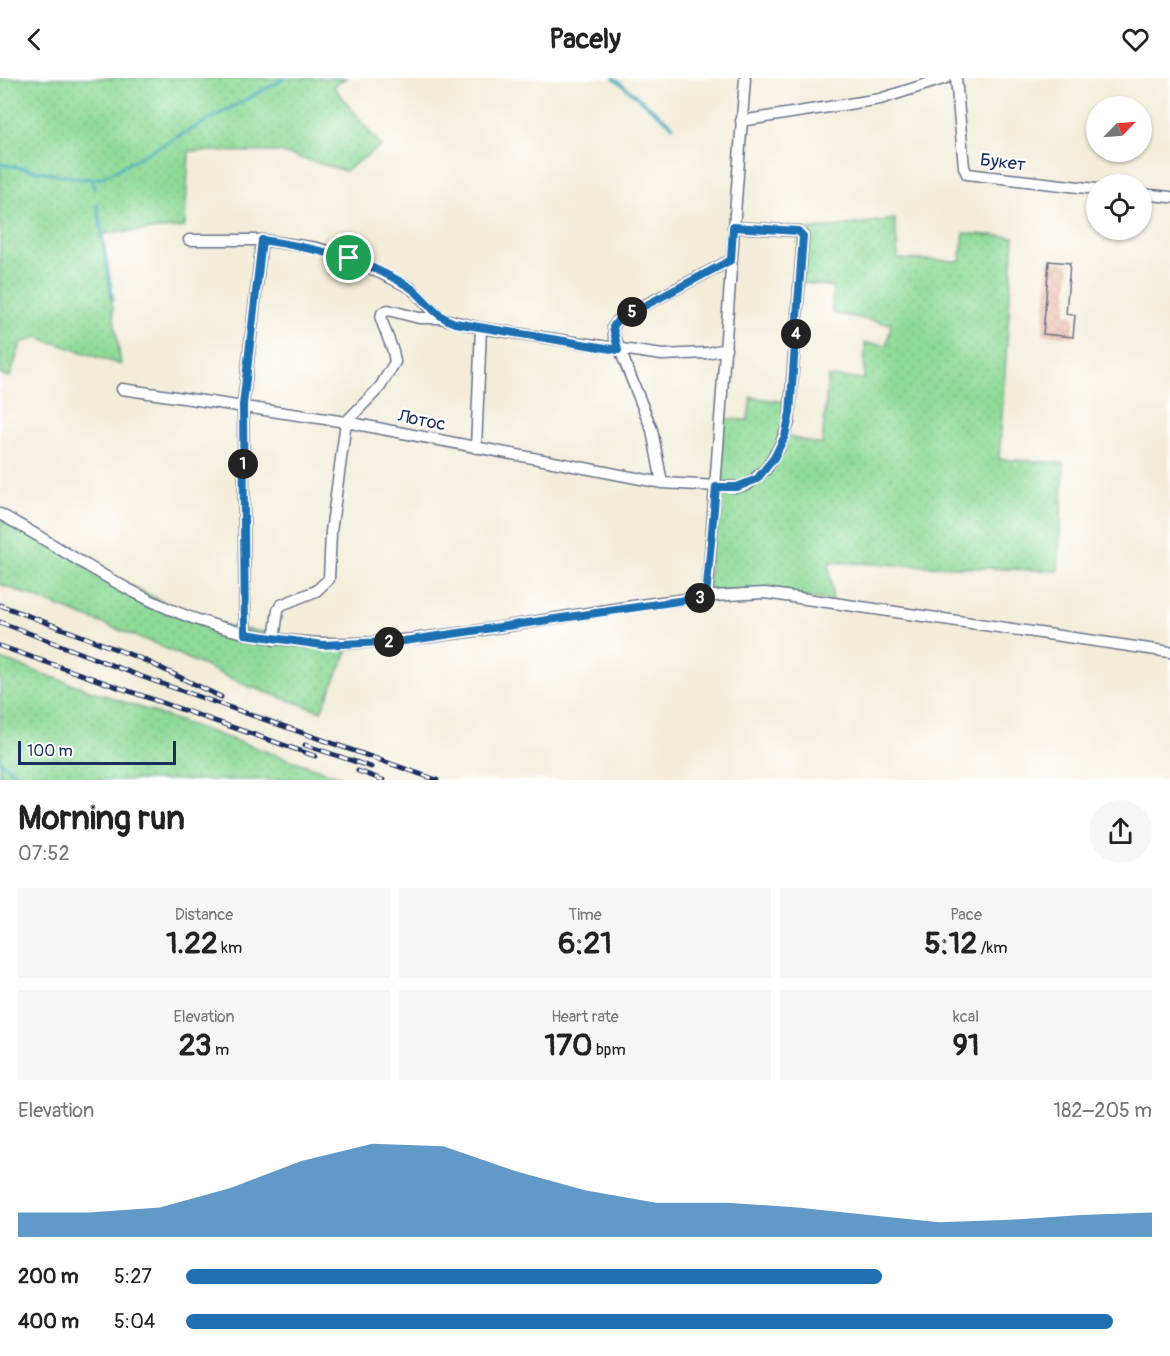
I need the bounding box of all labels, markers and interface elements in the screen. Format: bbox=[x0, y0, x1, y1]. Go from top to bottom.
icon: back bbox=[18, 23, 51, 56]
text: Pacely bbox=[549, 23, 621, 56]
icon: heart bbox=[1119, 23, 1152, 56]
north arrow bbox=[1086, 96, 1152, 162]
map controls bbox=[1086, 96, 1152, 240]
street label: Букет bbox=[979, 148, 1027, 177]
button: locate bbox=[1086, 174, 1152, 240]
pin bbox=[323, 232, 374, 283]
icon: arrive bbox=[332, 241, 365, 274]
pin: 5 bbox=[617, 297, 647, 327]
text: 5 bbox=[628, 302, 636, 322]
pin: 4 bbox=[781, 319, 811, 349]
text: 4 bbox=[791, 324, 801, 344]
street label: Лотос bbox=[395, 404, 448, 436]
pin: 1 bbox=[228, 449, 258, 479]
text: 1 bbox=[240, 454, 246, 474]
pin: 3 bbox=[685, 583, 715, 613]
text: 3 bbox=[696, 588, 704, 608]
pin: 2 bbox=[374, 627, 404, 657]
text: 2 bbox=[385, 632, 393, 652]
scale bar bbox=[18, 738, 176, 766]
text: 100 m bbox=[27, 741, 73, 761]
text: Morning run bbox=[18, 798, 185, 839]
button: share bbox=[1089, 800, 1152, 863]
text: 07:52 bbox=[18, 841, 70, 866]
text: Distance bbox=[175, 905, 233, 925]
text: Time bbox=[568, 905, 602, 925]
text: Pace bbox=[950, 905, 982, 925]
text: 1.22 bbox=[166, 925, 218, 962]
text: 6:21 bbox=[558, 925, 612, 962]
text: 5:12 bbox=[925, 925, 977, 962]
text: km bbox=[218, 938, 242, 958]
text: /km bbox=[977, 938, 1007, 958]
text: Elevation bbox=[174, 1007, 234, 1027]
text: Heart rate bbox=[551, 1007, 619, 1027]
text: kcal bbox=[953, 1007, 979, 1027]
text: 23 bbox=[179, 1027, 211, 1064]
text: 170 bbox=[544, 1027, 593, 1064]
text: 91 bbox=[952, 1027, 980, 1064]
text: m bbox=[211, 1040, 229, 1060]
text: bpm bbox=[593, 1040, 626, 1060]
text: Elevation bbox=[18, 1098, 94, 1123]
text: 182–205 m bbox=[1053, 1098, 1152, 1123]
text: 200 m bbox=[18, 1264, 79, 1289]
text: 5:27 bbox=[114, 1264, 152, 1289]
text: 400 m bbox=[18, 1309, 79, 1334]
text: 5:04 bbox=[114, 1309, 155, 1334]

